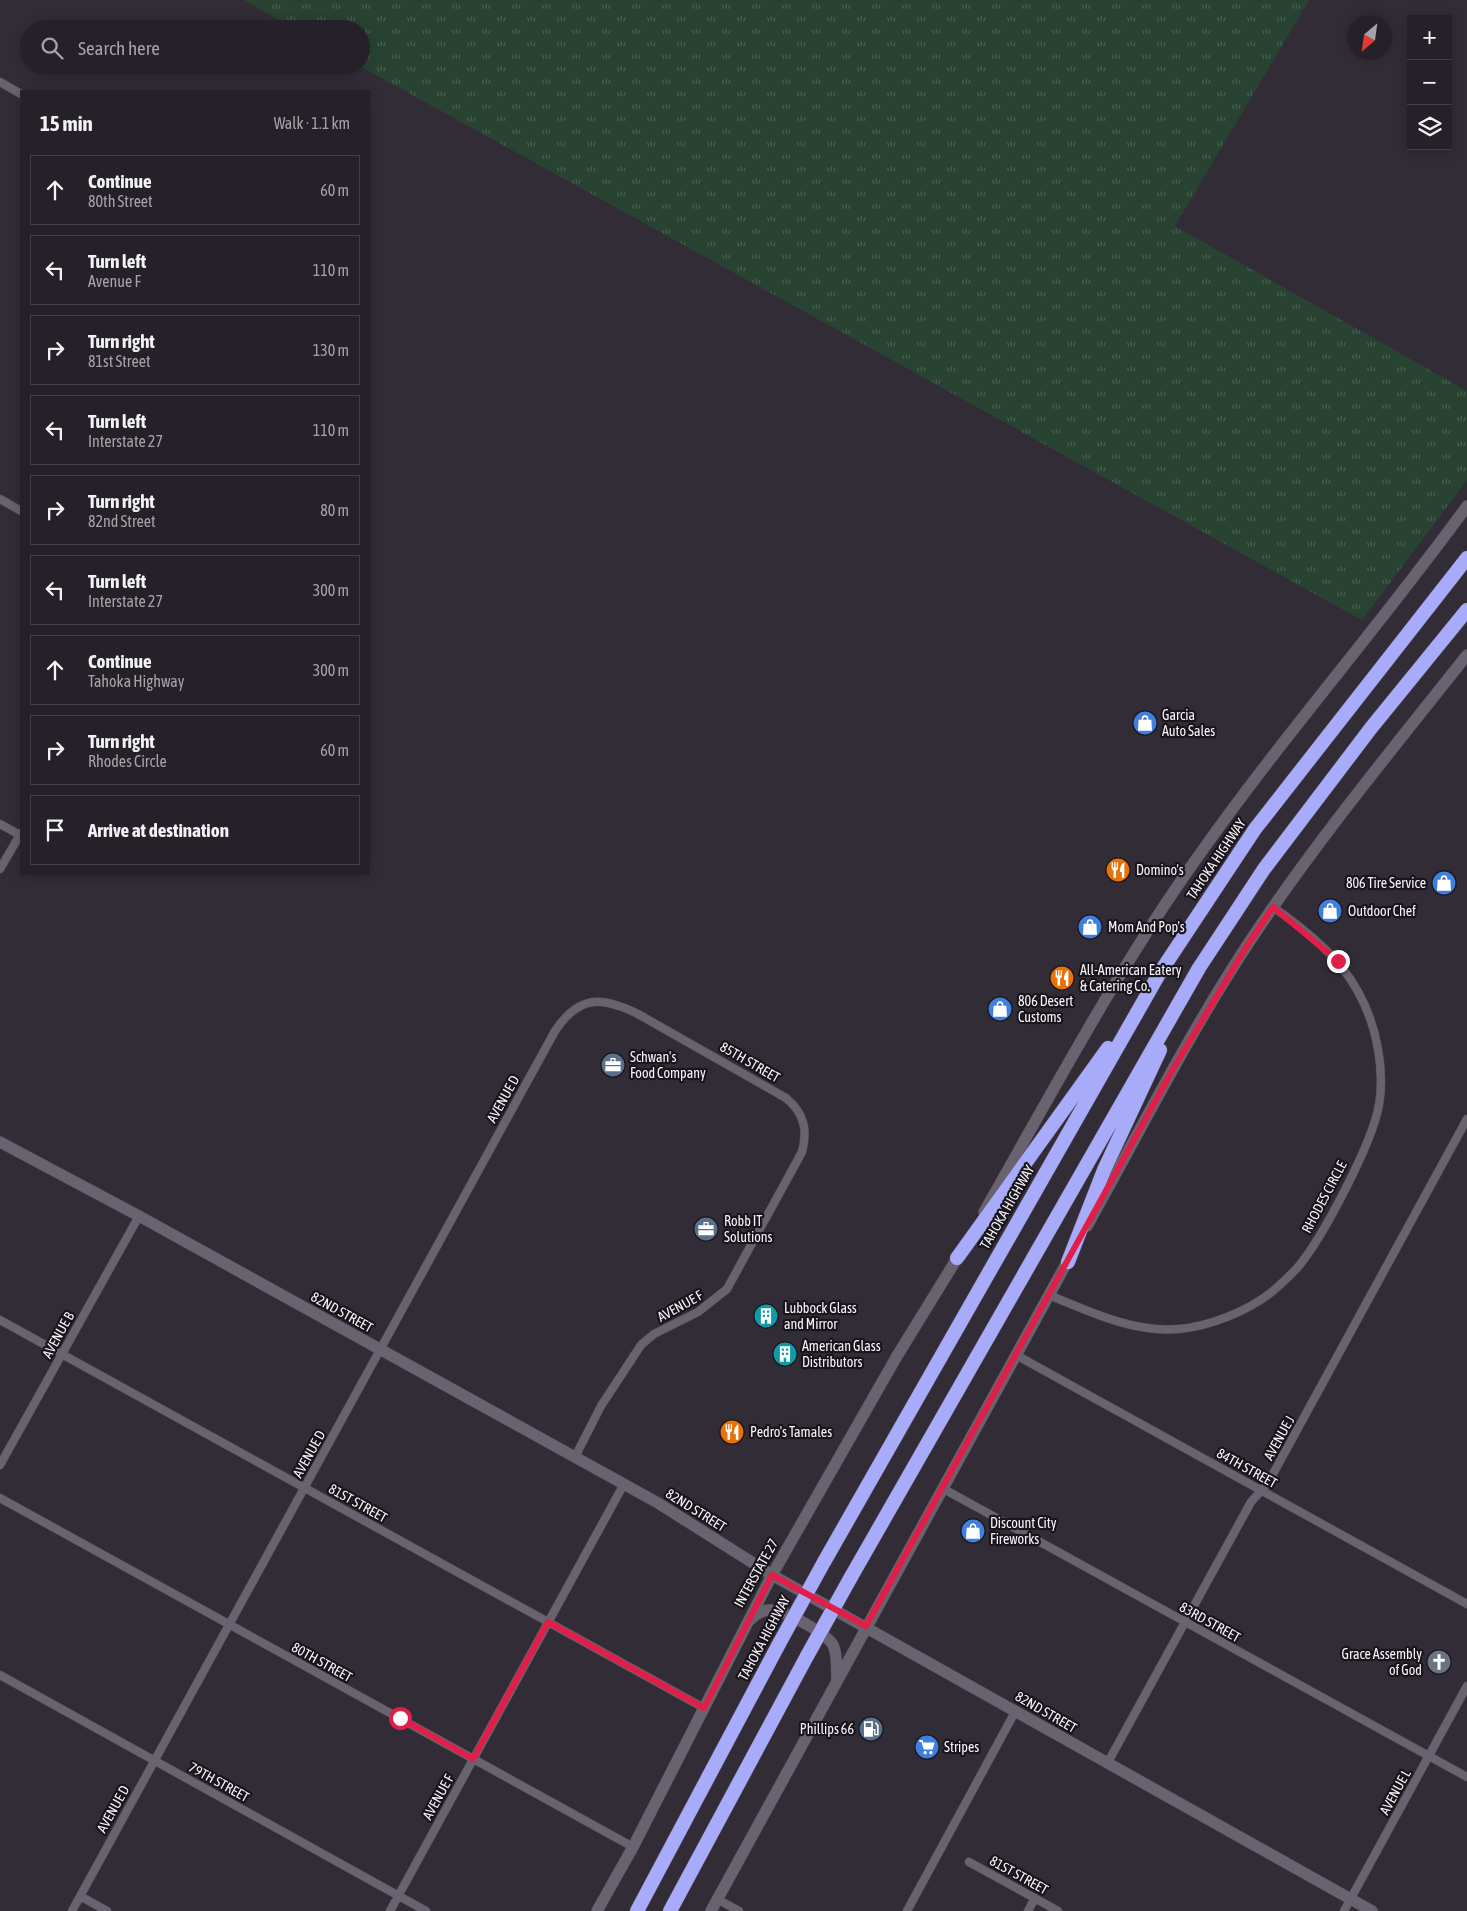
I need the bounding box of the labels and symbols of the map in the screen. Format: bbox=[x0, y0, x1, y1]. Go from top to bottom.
north arrow bbox=[1347, 15, 1392, 60]
place label: Garcia Auto Sales bbox=[1162, 707, 1215, 739]
shop icon: Garcia Auto Sales bbox=[1132, 710, 1158, 736]
street label: TAHOKA HIGHWAY bbox=[1183, 815, 1249, 902]
restaurant icon: Domino's bbox=[1105, 857, 1131, 883]
place label: Domino's bbox=[1136, 862, 1184, 878]
shop icon: 806 Tire Service bbox=[1431, 870, 1457, 896]
place label: 806 Tire Service bbox=[1346, 875, 1426, 891]
shop icon: Outdoor Chef bbox=[1317, 898, 1343, 924]
place label: Outdoor Chef bbox=[1348, 903, 1416, 919]
shop icon: Mom And Pop's bbox=[1077, 914, 1103, 940]
place label: Mom And Pop's bbox=[1108, 919, 1185, 935]
route end bbox=[1327, 950, 1350, 973]
place label: All-American Eatery & Catering Co. bbox=[1080, 962, 1182, 994]
restaurant icon: All-American Eatery & Catering Co. bbox=[1049, 965, 1075, 991]
place label: 806 Desert Customs bbox=[1018, 993, 1073, 1025]
shop icon: 806 Desert Customs bbox=[987, 996, 1013, 1022]
street label: 85TH STREET bbox=[717, 1038, 783, 1086]
place label: Schwan's Food Company bbox=[630, 1049, 706, 1081]
office icon: Schwan's Food Company bbox=[600, 1052, 626, 1078]
street label: AVENUE D bbox=[483, 1072, 523, 1125]
street label: RHODES CIRCLE bbox=[1298, 1158, 1350, 1236]
street label: TAHOKA HIGHWAY bbox=[977, 1162, 1038, 1252]
place label: Robb IT Solutions bbox=[724, 1213, 773, 1245]
office icon: Robb IT Solutions bbox=[693, 1216, 719, 1242]
street label: AVENUE F bbox=[654, 1287, 706, 1325]
street label: 82ND STREET bbox=[308, 1288, 376, 1336]
place label: Lubbock Glass and Mirror bbox=[784, 1300, 857, 1332]
building icon: Lubbock Glass and Mirror bbox=[753, 1303, 779, 1329]
street label: AVENUE B bbox=[39, 1309, 77, 1361]
place label: American Glass Distributors bbox=[802, 1338, 881, 1370]
building icon: American Glass Distributors bbox=[772, 1341, 798, 1367]
street label: AVENUE J bbox=[1260, 1413, 1298, 1463]
restaurant icon: Pedro's Tamales bbox=[719, 1419, 745, 1445]
place label: Pedro's Tamales bbox=[750, 1424, 832, 1440]
street label: AVENUE D bbox=[289, 1427, 329, 1480]
street label: 84TH STREET bbox=[1214, 1445, 1280, 1491]
street label: 81ST STREET bbox=[326, 1480, 390, 1526]
street label: 82ND STREET bbox=[663, 1485, 729, 1535]
place label: Discount City Fireworks bbox=[990, 1515, 1057, 1547]
shop icon: Discount City Fireworks bbox=[960, 1518, 986, 1544]
street label: INTERSTATE 27 bbox=[731, 1536, 781, 1610]
street label: TAHOKA HIGHWAY bbox=[735, 1592, 793, 1683]
street label: 83RD STREET bbox=[1177, 1599, 1243, 1645]
street label: 80TH STREET bbox=[289, 1639, 355, 1685]
place label: Grace Assembly of God bbox=[1342, 1646, 1422, 1678]
church icon: Grace Assembly of God bbox=[1426, 1649, 1452, 1675]
street label: 82ND STREET bbox=[1012, 1688, 1080, 1736]
route start bbox=[389, 1707, 412, 1730]
fuel station icon: Phillips 66 bbox=[858, 1716, 884, 1742]
place label: Phillips 66 bbox=[800, 1721, 854, 1737]
supermarket icon: Stripes bbox=[914, 1734, 940, 1760]
place label: Stripes bbox=[944, 1739, 979, 1755]
street label: 79TH STREET bbox=[186, 1759, 252, 1805]
street label: AVENUE L bbox=[1376, 1766, 1414, 1817]
street label: AVENUE F bbox=[419, 1771, 457, 1823]
street label: AVENUE D bbox=[93, 1782, 133, 1835]
street label: 81ST STREET bbox=[987, 1852, 1051, 1898]

